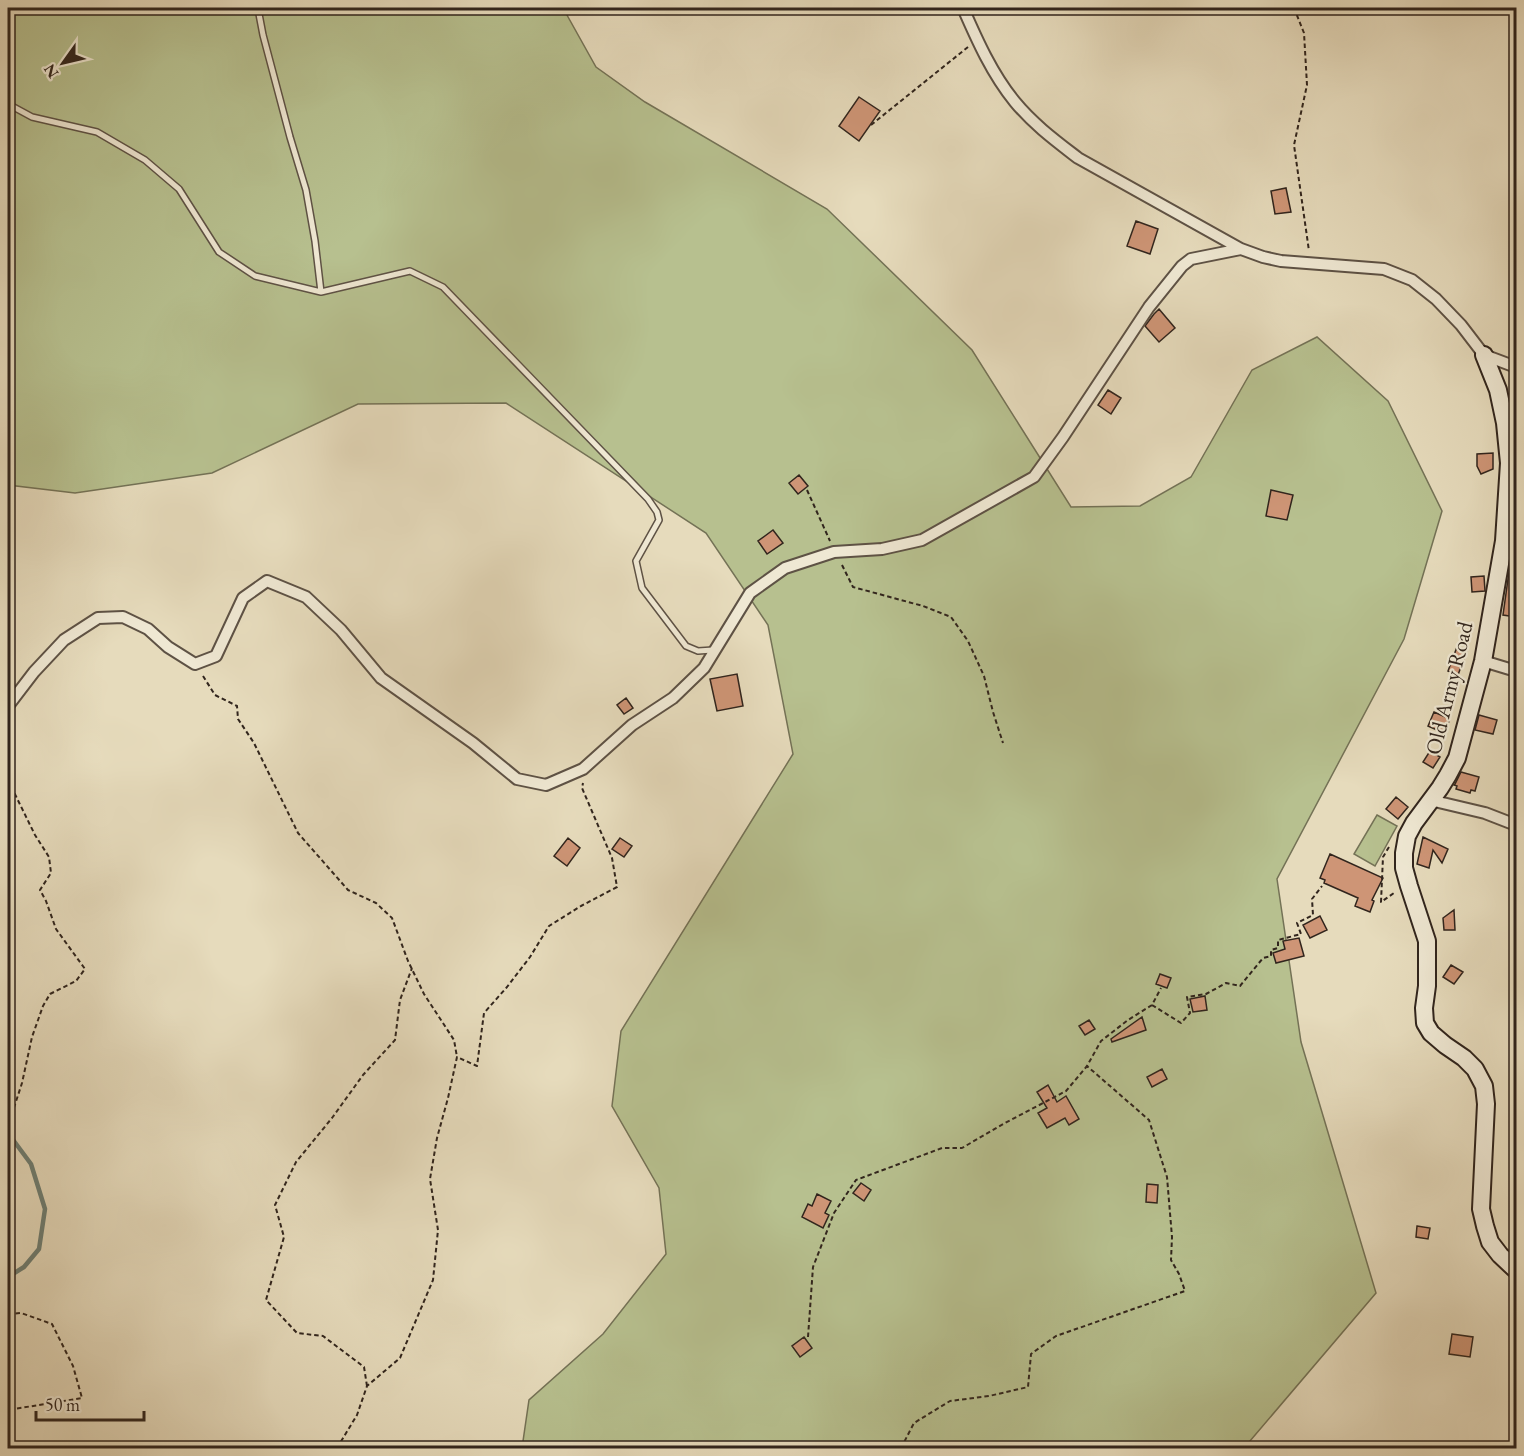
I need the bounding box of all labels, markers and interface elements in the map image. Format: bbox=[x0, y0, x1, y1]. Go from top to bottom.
north arrow bbox=[33, 33, 93, 93]
text: N bbox=[39, 60, 63, 82]
street label: Old Army Road bbox=[1418, 617, 1480, 758]
scale bar bbox=[36, 1384, 144, 1422]
text: 50 m bbox=[45, 1393, 80, 1416]

